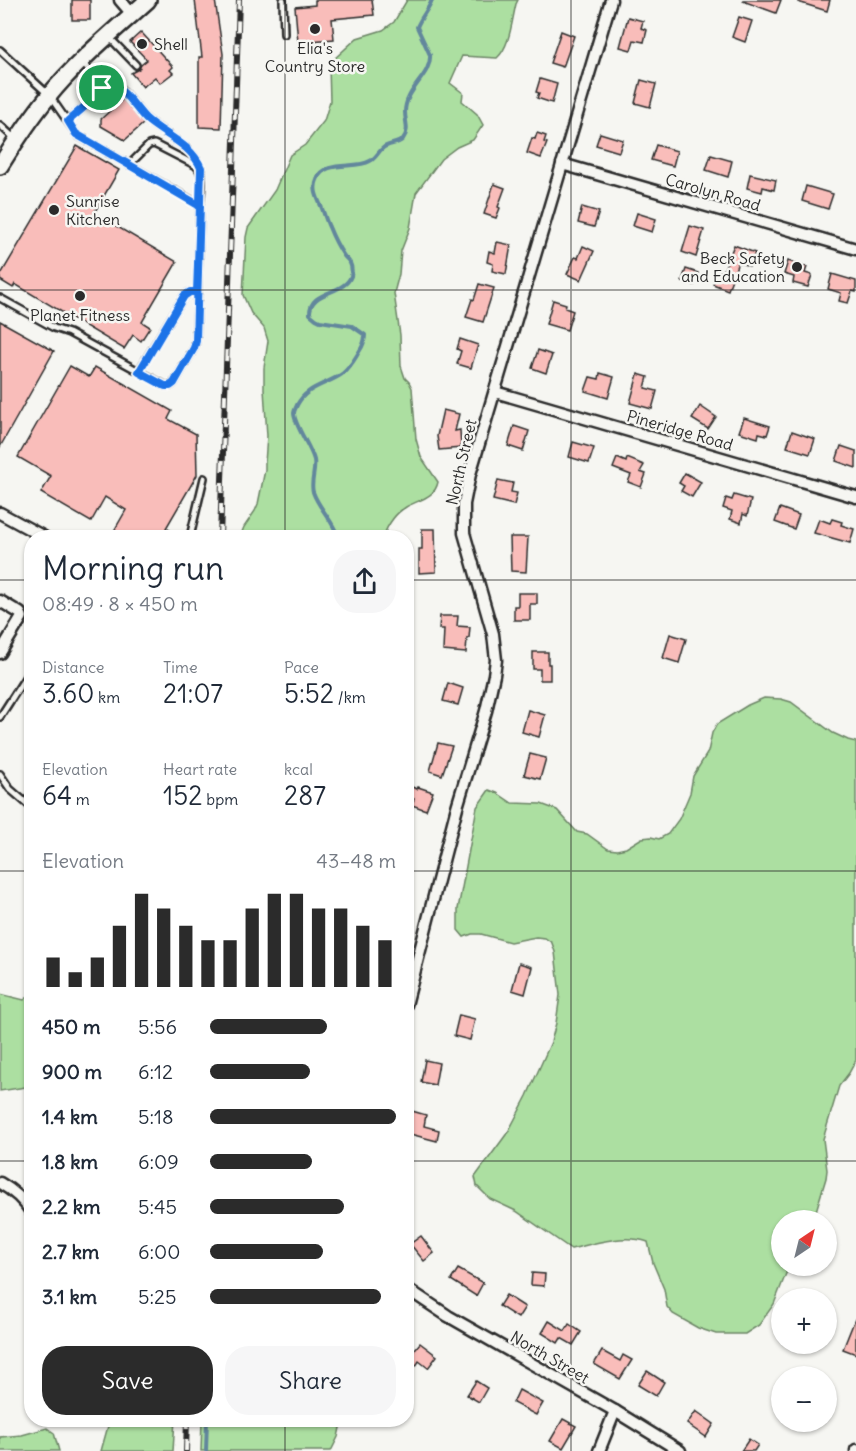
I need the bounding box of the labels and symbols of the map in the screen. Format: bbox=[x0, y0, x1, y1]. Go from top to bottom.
marker: Elia's Country Store bbox=[308, 22, 322, 36]
place label: Shell bbox=[154, 34, 188, 54]
marker: Shell bbox=[135, 37, 149, 51]
place label: Elia's Country Store bbox=[265, 38, 365, 76]
pin bbox=[76, 62, 127, 113]
street label: Carolyn Road bbox=[663, 169, 763, 215]
place label: Sunrise Kitchen bbox=[66, 191, 120, 229]
marker: Sunrise Kitchen bbox=[47, 203, 61, 217]
place label: Beck Safety and Education bbox=[681, 248, 785, 286]
marker: Beck Safety and Education bbox=[790, 260, 804, 274]
marker: Planet Fitness bbox=[73, 289, 87, 303]
place label: Planet Fitness bbox=[30, 305, 130, 325]
street label: Pineridge Road bbox=[625, 405, 735, 455]
street label: North Street bbox=[441, 417, 481, 507]
north arrow bbox=[771, 1210, 837, 1276]
street label: North Street bbox=[507, 1326, 593, 1388]

